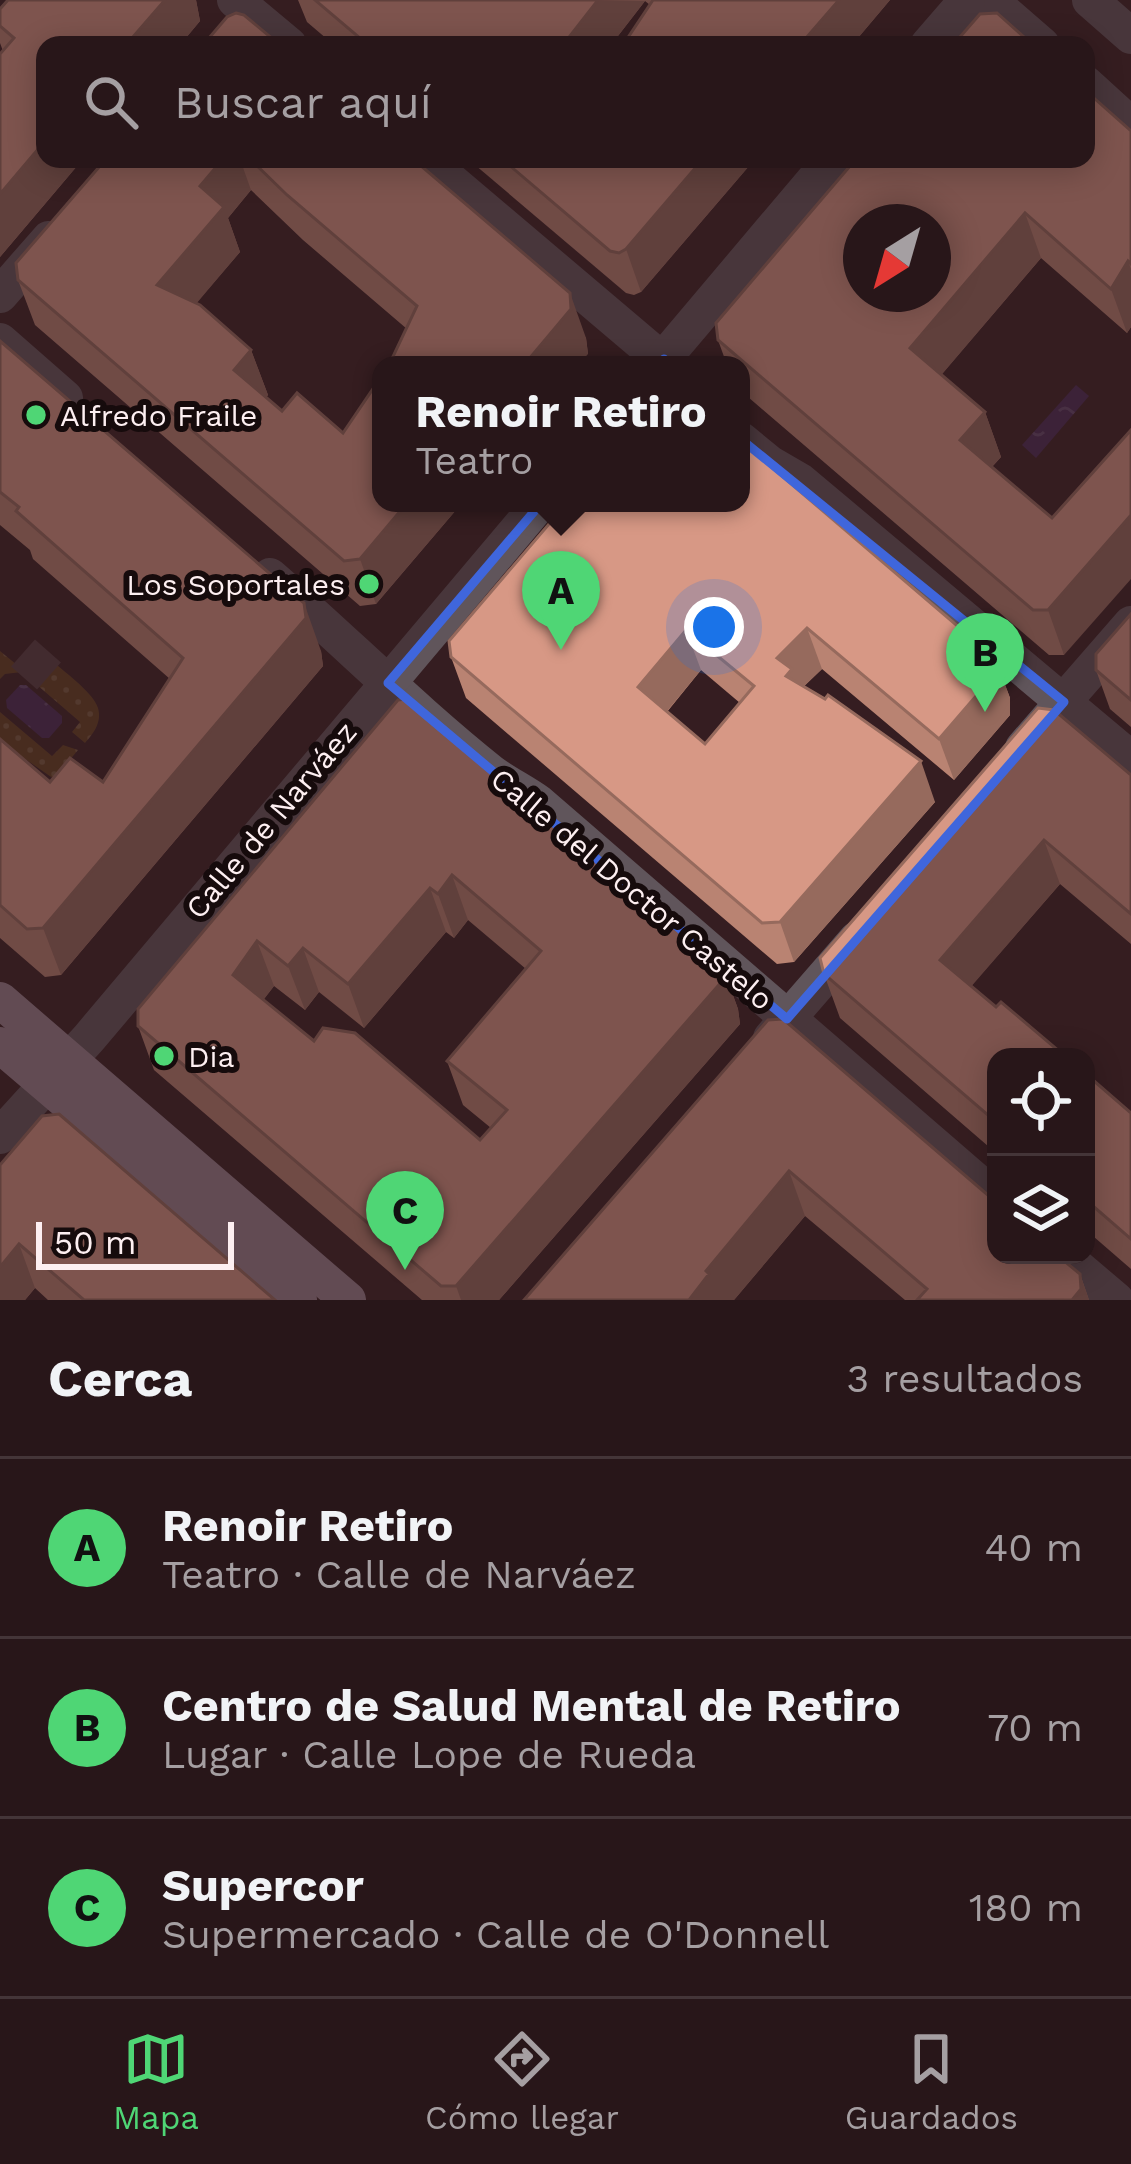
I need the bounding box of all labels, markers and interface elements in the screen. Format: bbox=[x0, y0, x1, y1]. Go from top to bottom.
search box bbox=[36, 36, 1095, 168]
icon: search bbox=[78, 69, 144, 135]
text: Buscar aquí bbox=[174, 76, 432, 129]
north arrow bbox=[843, 204, 951, 312]
popup bbox=[372, 356, 750, 512]
text: Renoir Retiro bbox=[415, 385, 707, 438]
place label: Alfredo Fraile bbox=[60, 398, 257, 433]
marker: Alfredo Fraile bbox=[23, 402, 49, 428]
text: Teatro bbox=[415, 438, 533, 483]
pin: A bbox=[522, 551, 600, 650]
place label: Los Soportales bbox=[126, 567, 345, 602]
marker: Los Soportales bbox=[356, 571, 382, 597]
your location bbox=[684, 597, 744, 657]
pin: B bbox=[946, 613, 1024, 712]
street label: Calle de Narváez bbox=[178, 714, 364, 926]
street label: Calle del Doctor Castelo bbox=[484, 761, 780, 1017]
place label: Dia bbox=[188, 1039, 234, 1074]
marker: Dia bbox=[151, 1043, 177, 1069]
map controls bbox=[987, 1048, 1095, 1264]
button: locate bbox=[987, 1048, 1095, 1156]
button: layers bbox=[987, 1156, 1095, 1264]
pin: C bbox=[366, 1171, 444, 1270]
scale bar bbox=[36, 1216, 234, 1269]
text: 50 m bbox=[54, 1223, 136, 1262]
text: Cerca bbox=[48, 1349, 192, 1408]
text: 3 resultados bbox=[847, 1356, 1083, 1401]
text: Renoir Retiro bbox=[162, 1499, 454, 1552]
text: A bbox=[74, 1525, 100, 1570]
text: 40 m bbox=[984, 1525, 1083, 1570]
text: Teatro · Calle de Narváez bbox=[162, 1552, 636, 1597]
text: Centro de Salud Mental de Retiro bbox=[162, 1679, 901, 1732]
text: B bbox=[74, 1705, 100, 1750]
text: 70 m bbox=[987, 1705, 1083, 1750]
text: Lugar · Calle Lope de Rueda bbox=[162, 1732, 696, 1777]
text: Supercor bbox=[162, 1859, 364, 1912]
text: C bbox=[74, 1885, 100, 1930]
text: 180 m bbox=[969, 1885, 1083, 1930]
text: Supermercado · Calle de O'Donnell bbox=[162, 1912, 829, 1957]
tab: Mapa bbox=[113, 2026, 199, 2137]
tab: Cómo llegar bbox=[425, 2026, 619, 2137]
tab: Guardados bbox=[845, 2026, 1018, 2137]

